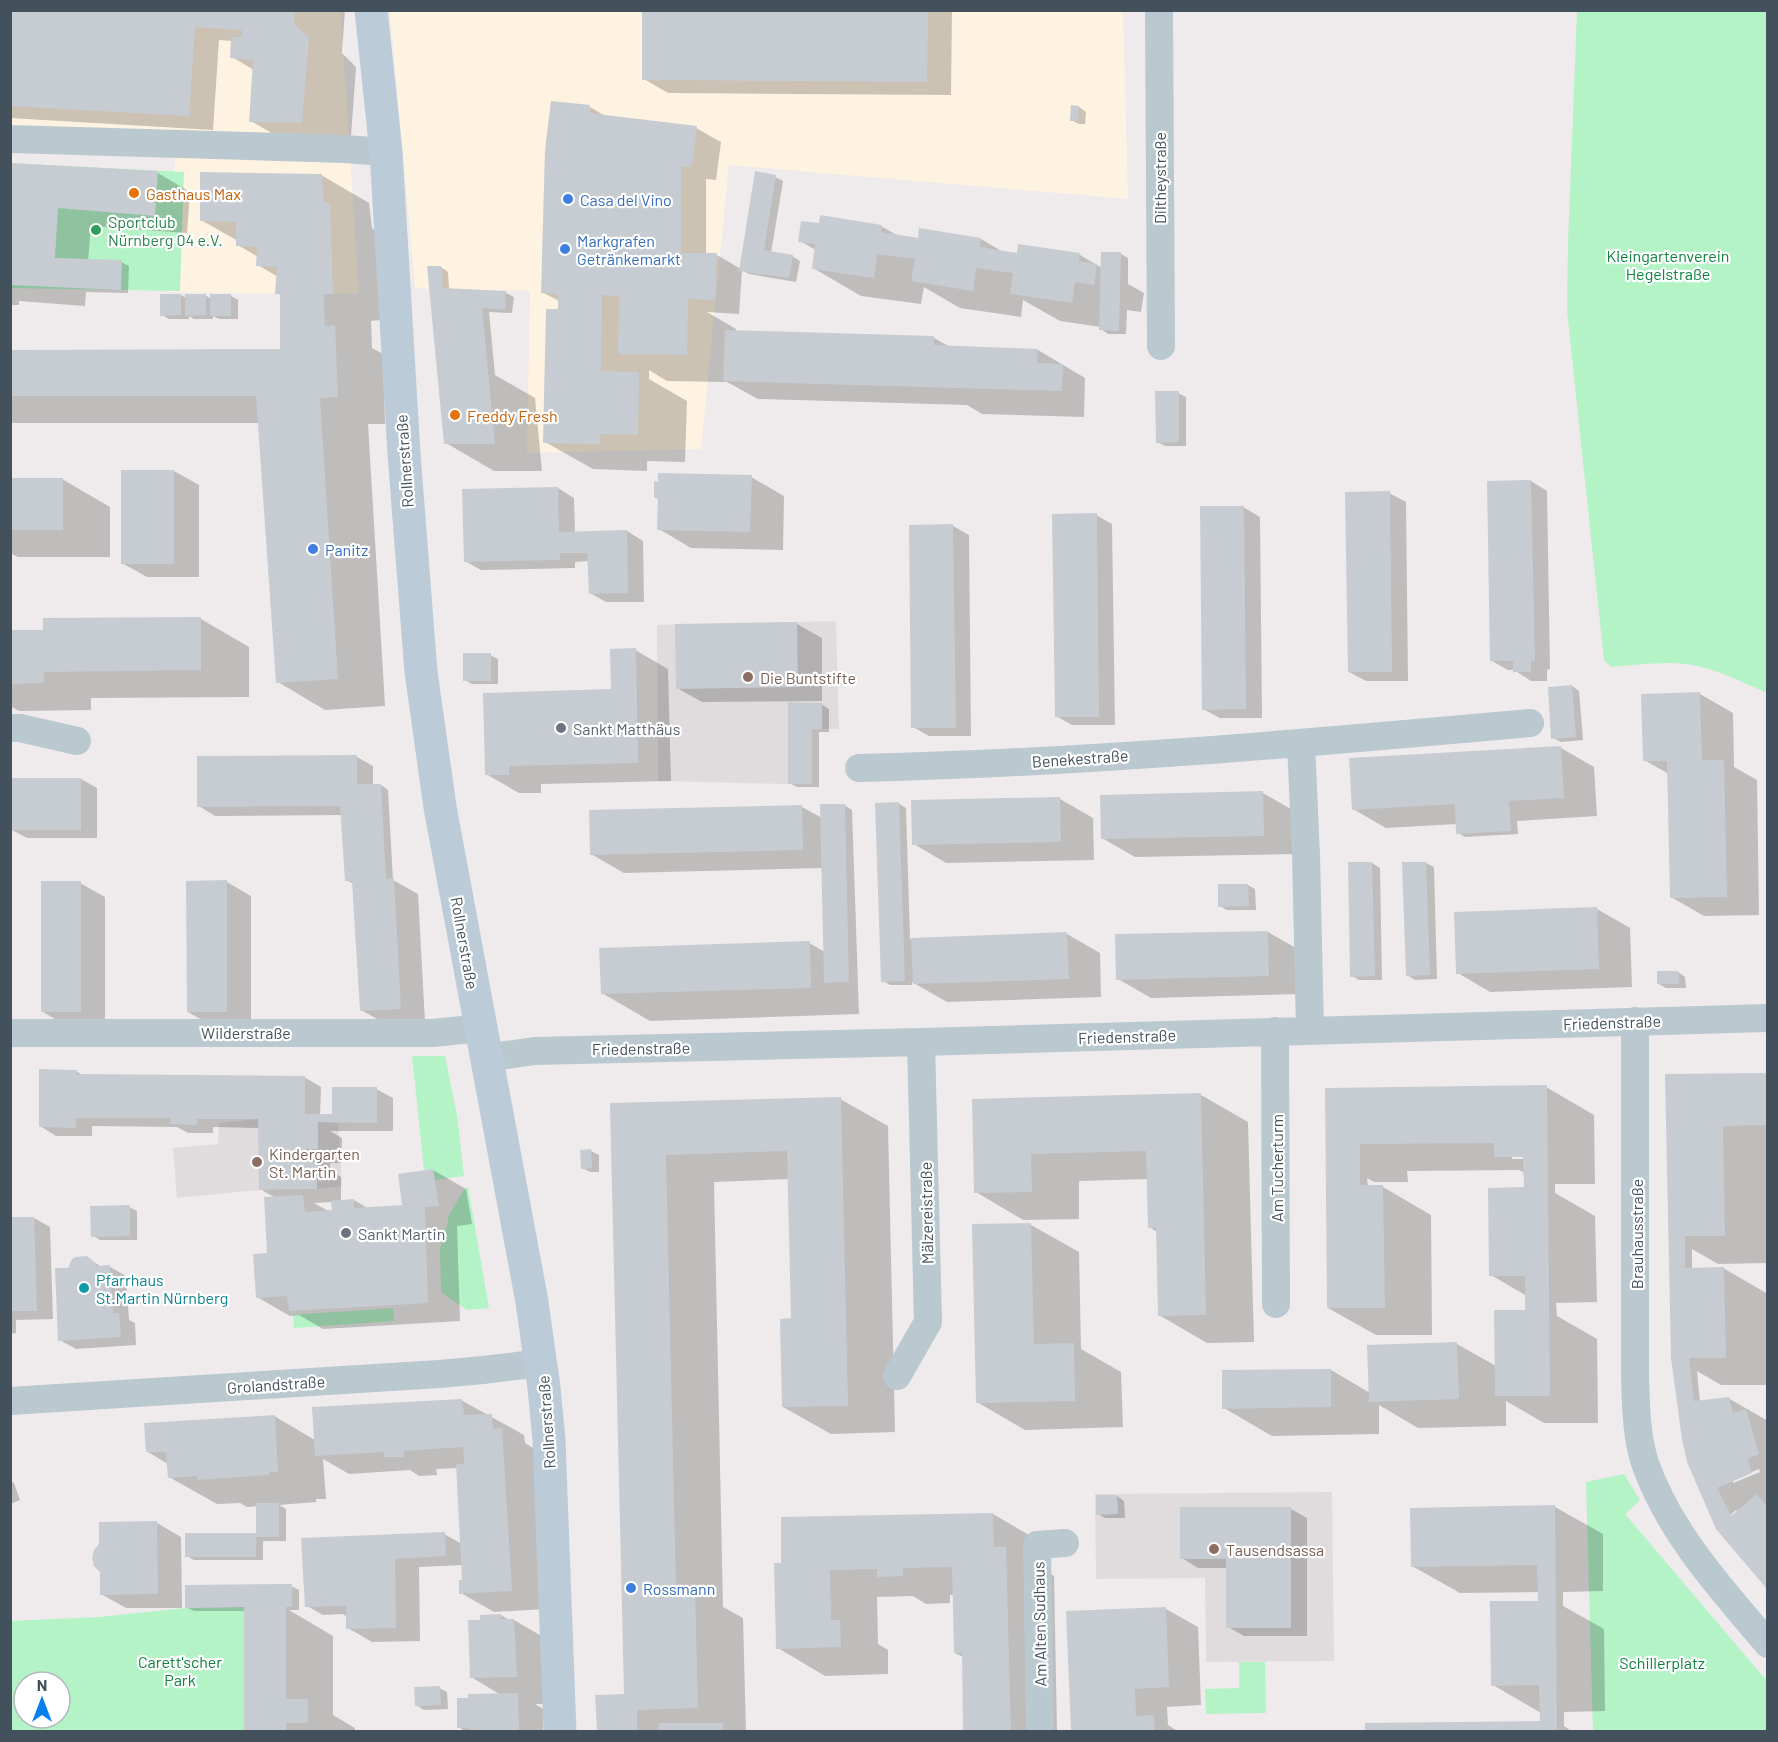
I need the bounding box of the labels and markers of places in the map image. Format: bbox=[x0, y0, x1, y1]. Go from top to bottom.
place label: Gasthaus Max bbox=[146, 184, 241, 203]
marker: Gasthaus Max bbox=[127, 186, 141, 200]
place label: Casa del Vino bbox=[580, 190, 672, 209]
marker: Casa del Vino bbox=[561, 192, 575, 206]
place label: Sportclub Nürnberg 04 e.V. bbox=[108, 212, 223, 249]
marker: Sportclub Nürnberg 04 e.V. bbox=[89, 223, 103, 237]
place label: Markgrafen Getränkemarkt bbox=[577, 231, 681, 268]
marker: Markgrafen Getränkemarkt bbox=[558, 242, 572, 256]
place label: Freddy Fresh bbox=[467, 406, 558, 425]
marker: Freddy Fresh bbox=[448, 408, 462, 422]
place label: Panitz bbox=[325, 540, 368, 559]
marker: Panitz bbox=[306, 542, 320, 556]
place label: Die Buntstifte bbox=[760, 668, 856, 687]
marker: Die Buntstifte bbox=[741, 670, 755, 684]
place label: Sankt Matthäus bbox=[573, 719, 680, 738]
marker: Sankt Matthäus bbox=[554, 721, 568, 735]
place label: Kindergarten St. Martin bbox=[269, 1144, 360, 1181]
marker: Kindergarten St. Martin bbox=[250, 1155, 264, 1169]
place label: Sankt Martin bbox=[358, 1224, 445, 1243]
marker: Sankt Martin bbox=[339, 1226, 353, 1240]
place label: Pfarrhaus St.Martin Nürnberg bbox=[96, 1270, 228, 1307]
marker: Pfarrhaus St.Martin Nürnberg bbox=[77, 1281, 91, 1295]
place label: Tausendsassa bbox=[1226, 1540, 1324, 1559]
marker: Tausendsassa bbox=[1207, 1542, 1221, 1556]
place label: Rossmann bbox=[643, 1579, 715, 1598]
marker: Rossmann bbox=[624, 1581, 638, 1595]

